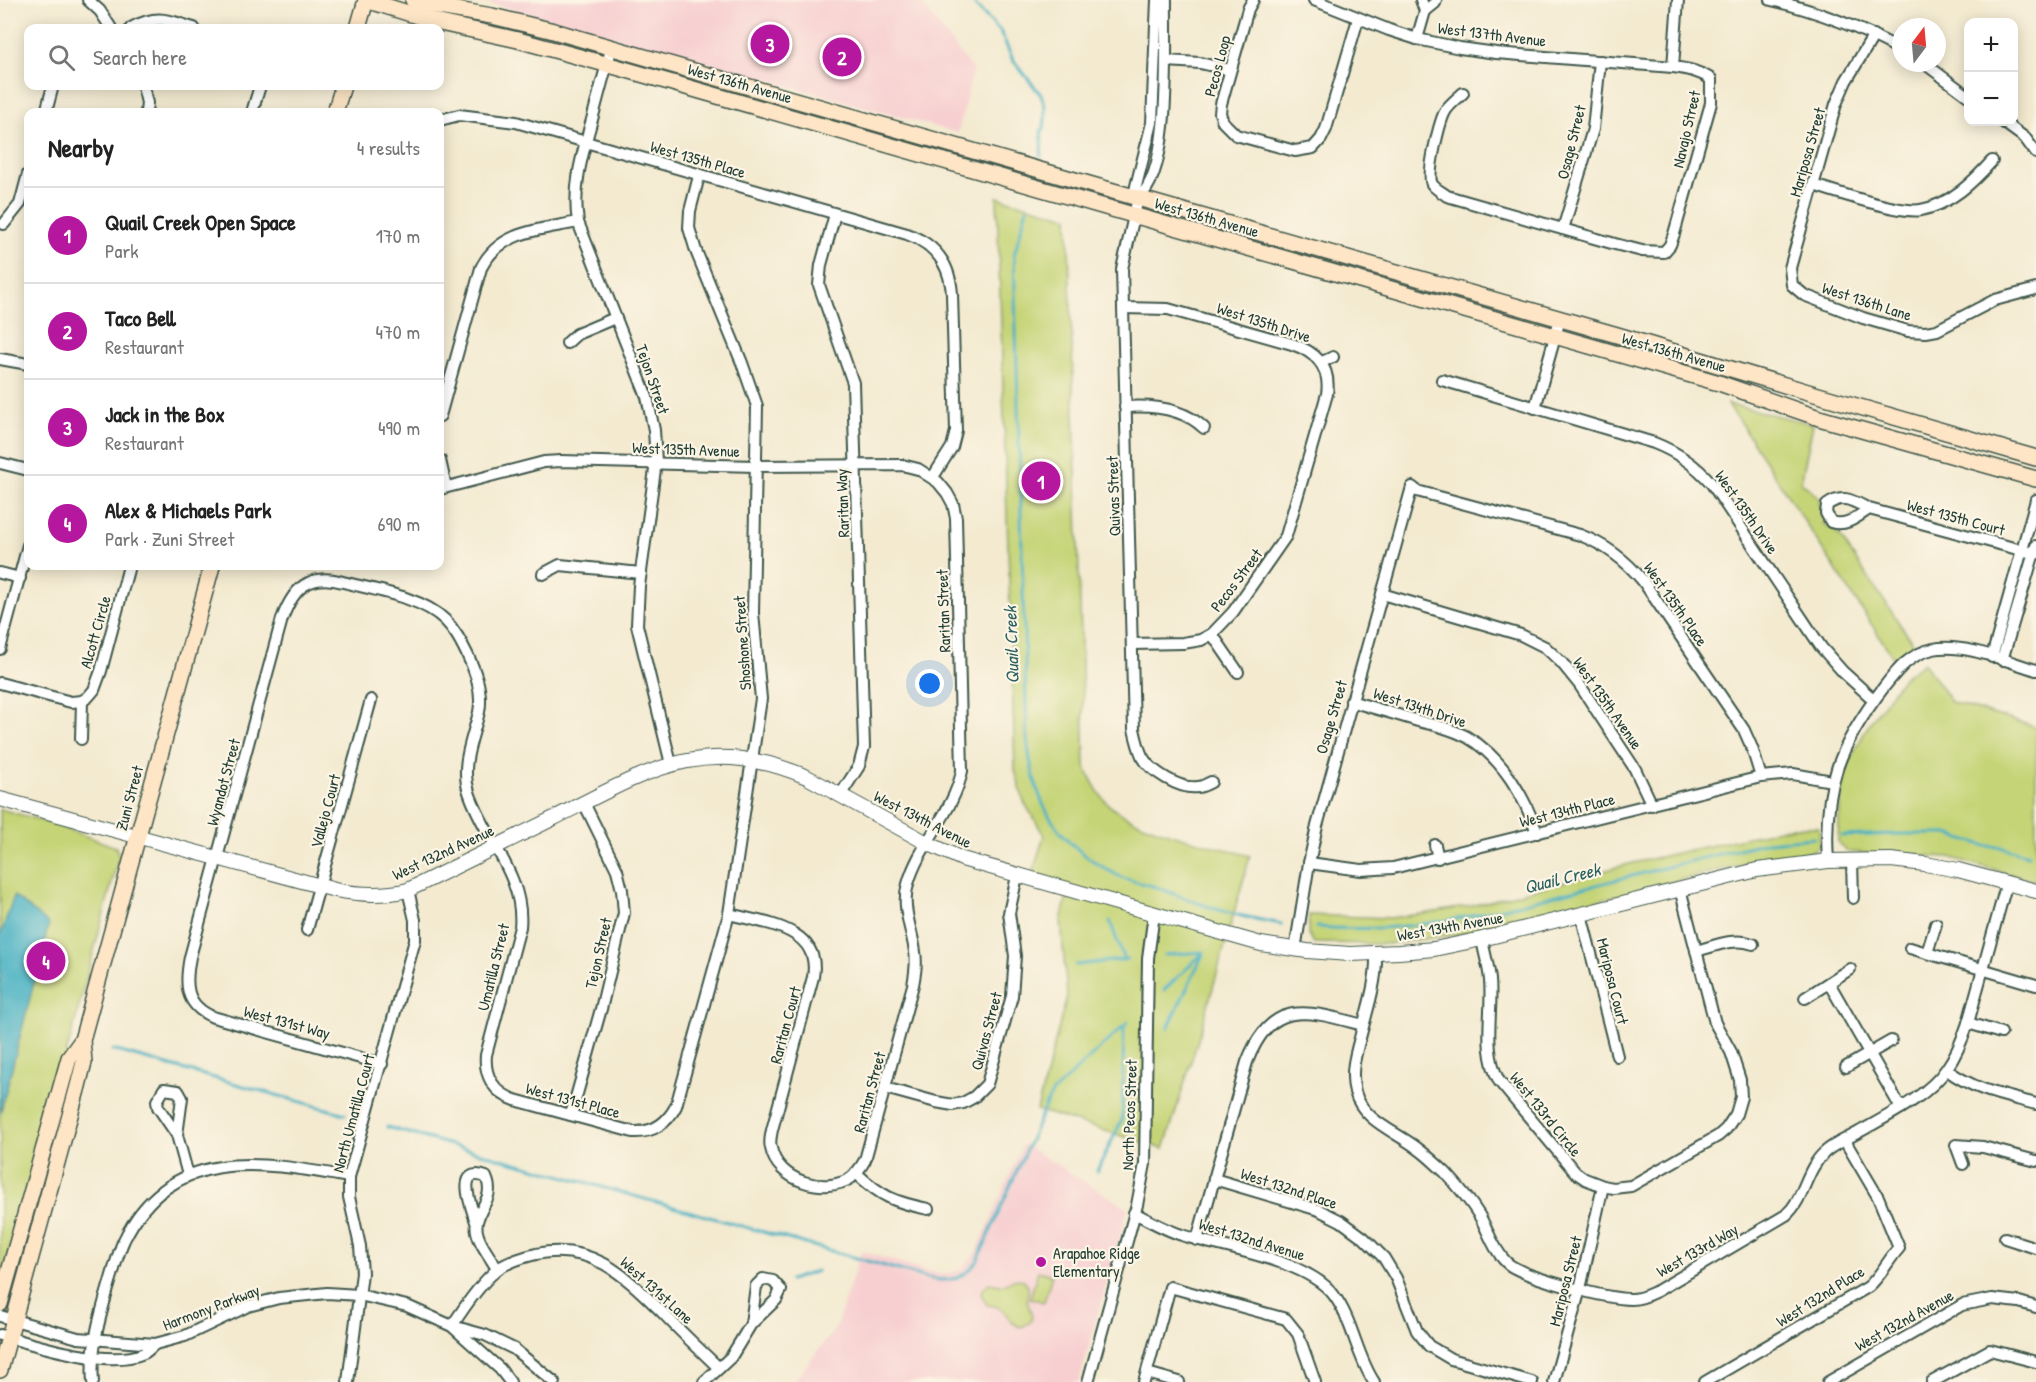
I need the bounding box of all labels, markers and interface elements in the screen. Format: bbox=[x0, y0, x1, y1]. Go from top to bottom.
street label: West 137th Avenue bbox=[1437, 16, 1548, 52]
north arrow bbox=[1892, 18, 1946, 72]
map controls bbox=[1964, 18, 2018, 126]
button: + bbox=[1964, 18, 2018, 72]
pin: 3 bbox=[750, 22, 790, 66]
search box bbox=[24, 24, 444, 90]
street label: Pecos Loop bbox=[1198, 33, 1236, 99]
pin: 2 bbox=[822, 34, 862, 80]
icon: search bbox=[45, 41, 78, 74]
text: Search here bbox=[93, 42, 187, 72]
street label: West 136th Avenue bbox=[685, 58, 795, 109]
button: − bbox=[1964, 72, 2018, 126]
street label: Navajo Street bbox=[1666, 88, 1706, 170]
street label: Osage Street bbox=[1551, 102, 1591, 181]
street label: Mariposa Street bbox=[1784, 104, 1830, 199]
text: Nearby bbox=[48, 130, 114, 165]
text: 4 results bbox=[357, 134, 420, 161]
street label: West 135th Place bbox=[648, 135, 749, 183]
street label: West 136th Avenue bbox=[1152, 192, 1262, 243]
text: Quail Creek Open Space bbox=[105, 207, 296, 237]
text: 1 bbox=[64, 222, 71, 249]
text: 170 m bbox=[376, 222, 420, 249]
text: Park bbox=[105, 237, 138, 264]
street label: West 136th Lane bbox=[1820, 276, 1915, 326]
street label: West 135th Drive bbox=[1214, 296, 1314, 348]
text: Taco Bell bbox=[105, 303, 176, 333]
text: 2 bbox=[63, 318, 72, 345]
text: 470 m bbox=[375, 318, 420, 345]
street label: West 136th Avenue bbox=[1619, 327, 1729, 378]
text: Restaurant bbox=[105, 333, 184, 360]
street label: Tejon Street bbox=[631, 341, 675, 417]
text: Jack in the Box bbox=[105, 399, 225, 429]
text: 3 bbox=[63, 414, 72, 441]
text: 490 m bbox=[378, 414, 420, 441]
text: Restaurant bbox=[105, 429, 184, 456]
street label: West 135th Avenue bbox=[632, 436, 741, 462]
street label: Quivas Street bbox=[1101, 455, 1125, 536]
pin: 1 bbox=[1022, 458, 1060, 504]
street label: West 135th Drive bbox=[1710, 466, 1784, 559]
street label: Raritan Way bbox=[830, 468, 854, 538]
street label: West 135th Court bbox=[1905, 493, 2008, 541]
text: Alex & Michaels Park bbox=[105, 495, 271, 525]
text: 4 bbox=[64, 510, 71, 537]
text: 690 m bbox=[378, 510, 420, 537]
text: Park · Zuni Street bbox=[105, 525, 234, 552]
street label: Pecos Street bbox=[1205, 544, 1267, 616]
street label: West 135th Place bbox=[1639, 558, 1713, 651]
street label: Raritan Street bbox=[931, 569, 955, 653]
street label: Alcott Circle bbox=[74, 592, 116, 671]
street label: Shoshone Street bbox=[728, 595, 756, 691]
water label: Quail Creek bbox=[997, 604, 1025, 684]
street label: West 135th Avenue bbox=[1568, 653, 1648, 754]
your location bbox=[915, 669, 944, 698]
street label: Osage Street bbox=[1310, 677, 1352, 756]
street label: West 134th Drive bbox=[1371, 682, 1470, 733]
street label: Wyandot Street bbox=[201, 736, 245, 828]
street label: Zuni Street bbox=[110, 763, 148, 833]
street label: Vallejo Court bbox=[305, 771, 346, 850]
street label: West 134th Avenue bbox=[870, 785, 976, 853]
street label: West 134th Place bbox=[1517, 787, 1617, 832]
street label: West 132nd Avenue bbox=[389, 819, 498, 885]
water label: Quail Creek bbox=[1521, 856, 1604, 900]
street label: West 134th Avenue bbox=[1395, 906, 1505, 946]
street label: Tejon Street bbox=[579, 915, 617, 991]
street label: Umatilla Street bbox=[472, 921, 515, 1013]
street label: Mariposa Court bbox=[1592, 936, 1634, 1027]
pin: 4 bbox=[26, 938, 66, 984]
street label: Raritan Court bbox=[764, 983, 806, 1066]
street label: Quivas Street bbox=[965, 989, 1007, 1073]
street label: West 131st Way bbox=[241, 1000, 333, 1044]
street label: Raritan Street bbox=[848, 1048, 891, 1135]
street label: North Umatilla Court bbox=[327, 1051, 380, 1175]
street label: North Pecos Street bbox=[1116, 1059, 1142, 1171]
street label: West 133rd Circle bbox=[1505, 1067, 1587, 1161]
street label: West 131st Place bbox=[524, 1077, 623, 1123]
street label: West 132nd Place bbox=[1238, 1162, 1341, 1214]
street label: West 132nd Avenue bbox=[1196, 1212, 1308, 1266]
street label: West 133rd Way bbox=[1652, 1218, 1742, 1282]
street label: Mariposa Street bbox=[1543, 1233, 1587, 1328]
place label: Arapahoe Ridge Elementary bbox=[1053, 1242, 1141, 1282]
street label: West 131st Lane bbox=[616, 1251, 699, 1329]
marker: Arapahoe Ridge Elementary bbox=[1034, 1255, 1048, 1269]
street label: West 132nd Place bbox=[1772, 1260, 1869, 1332]
street label: Harmony Parkway bbox=[159, 1278, 263, 1336]
street label: West 132nd Avenue bbox=[1851, 1283, 1958, 1356]

